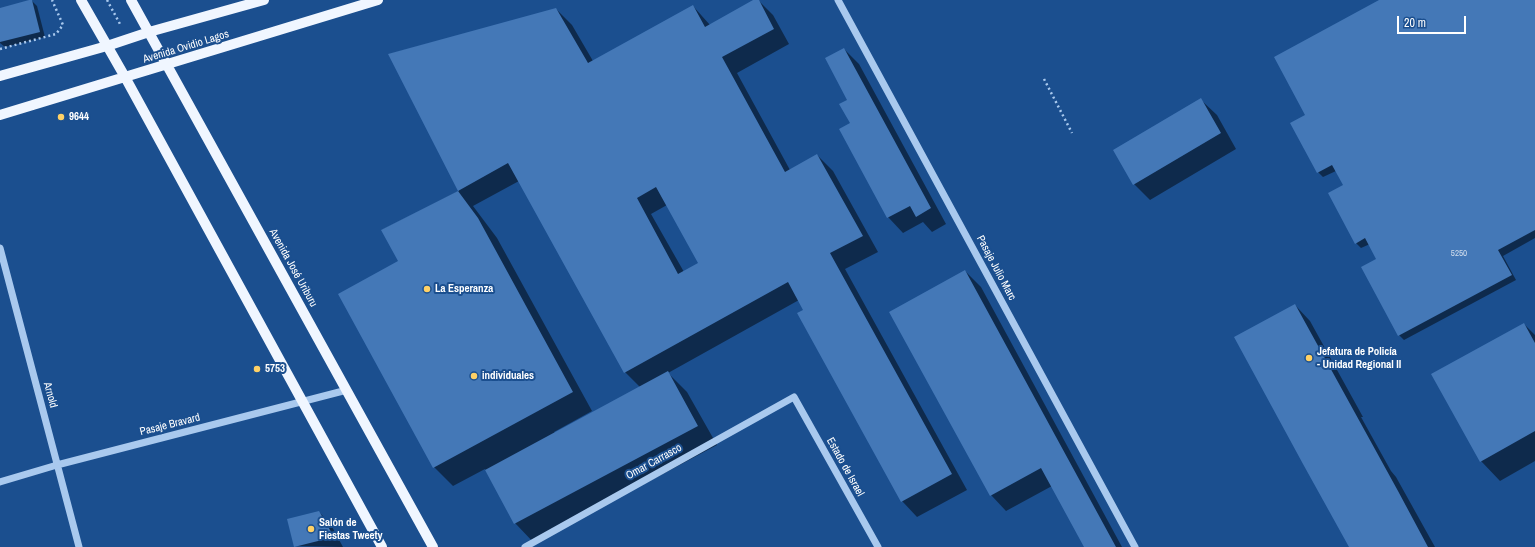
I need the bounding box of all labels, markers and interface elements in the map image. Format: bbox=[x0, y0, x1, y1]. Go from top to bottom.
scale bar bbox=[1399, 8, 1468, 34]
text: 20 m bbox=[1404, 15, 1426, 31]
street label: Avenida Ovidio Lagos bbox=[141, 28, 231, 66]
place label: 9644 bbox=[69, 110, 89, 124]
marker: 9644 bbox=[56, 112, 66, 122]
street label: Avenida José Uriburu bbox=[266, 227, 320, 309]
street label: Pasaje Julio Marc bbox=[973, 233, 1019, 303]
house number: 5250 bbox=[1451, 249, 1467, 259]
place label: La Esperanza bbox=[435, 282, 493, 296]
marker: La Esperanza bbox=[422, 284, 432, 294]
place label: Jefatura de Policía - Unidad Regional II bbox=[1317, 345, 1401, 371]
marker: Jefatura de Policía - Unidad Regional II bbox=[1304, 353, 1314, 363]
place label: 5753 bbox=[265, 362, 285, 376]
marker: 5753 bbox=[252, 364, 262, 374]
place label: individuales bbox=[482, 369, 534, 383]
marker: individuales bbox=[469, 371, 479, 381]
street label: Arnold bbox=[40, 381, 60, 409]
street label: Pasaje Bravard bbox=[138, 411, 202, 439]
street label: Estado de Israel bbox=[823, 435, 867, 499]
street label: Omar Carrasco bbox=[624, 441, 684, 483]
place label: Salón de Fiestas Tweety bbox=[319, 516, 383, 542]
marker: Salón de Fiestas Tweety bbox=[306, 524, 316, 534]

